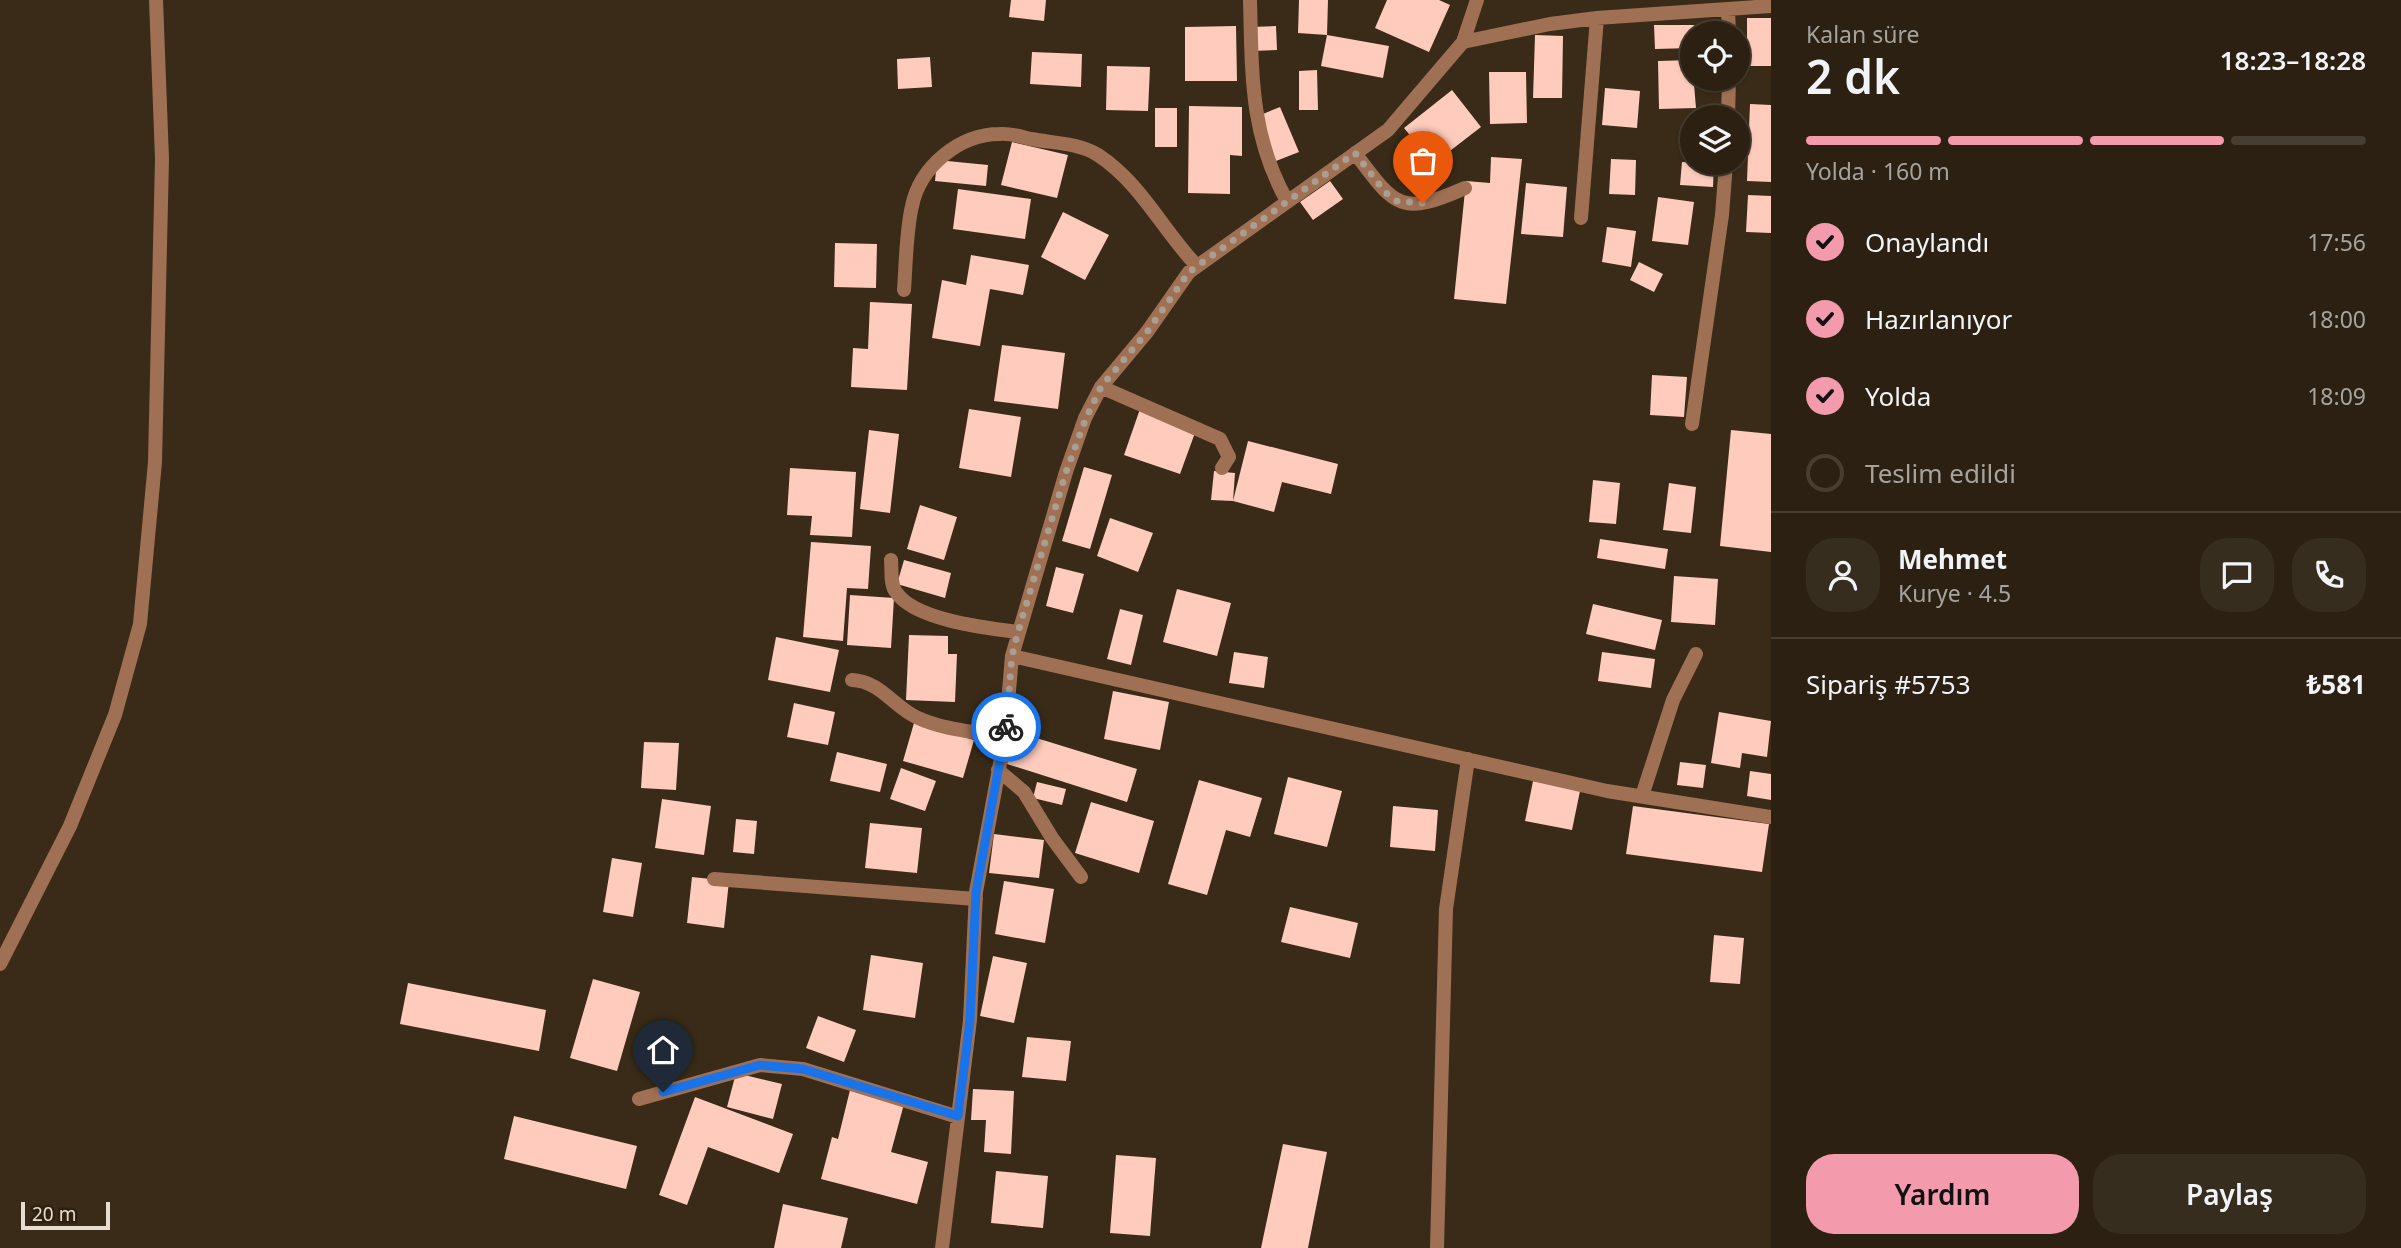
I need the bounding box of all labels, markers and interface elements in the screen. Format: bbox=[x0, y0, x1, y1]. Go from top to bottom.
text: Kalan süre bbox=[1806, 18, 1919, 50]
map controls bbox=[1680, 21, 1750, 175]
button: locate bbox=[1680, 21, 1750, 91]
text: 18:23–18:28 bbox=[2220, 42, 2366, 78]
text: 2 dk bbox=[1806, 45, 1900, 107]
button: layers bbox=[1680, 105, 1750, 175]
pin bbox=[1393, 131, 1453, 203]
icon: bag bbox=[1404, 142, 1442, 180]
text: Yolda · 160 m bbox=[1806, 155, 1950, 187]
icon: check bbox=[1806, 223, 1844, 261]
text: Onaylandı bbox=[1865, 224, 1989, 260]
text: 17:56 bbox=[2307, 226, 2366, 258]
icon: check bbox=[1806, 300, 1844, 338]
text: Hazırlanıyor bbox=[1865, 301, 2012, 337]
text: 18:00 bbox=[2307, 303, 2366, 335]
icon: check bbox=[1806, 377, 1844, 415]
text: Yolda bbox=[1865, 378, 1931, 414]
text: 18:09 bbox=[2307, 380, 2366, 412]
text: Teslim edildi bbox=[1865, 455, 2016, 491]
button: person bbox=[1806, 538, 1880, 612]
button: chat bbox=[2200, 538, 2274, 612]
button: phone bbox=[2292, 538, 2366, 612]
text: Mehmet bbox=[1898, 541, 2007, 577]
text: Kurye · 4.5 bbox=[1898, 577, 2011, 609]
text: Sipariş #5753 bbox=[1806, 666, 1971, 702]
text: ₺581 bbox=[2307, 666, 2366, 702]
courier bbox=[971, 692, 1041, 762]
icon: bike bbox=[987, 708, 1025, 746]
pin bbox=[633, 1020, 693, 1092]
icon: home bbox=[644, 1031, 682, 1069]
button: Yardım bbox=[1806, 1154, 2079, 1234]
button: Paylaş bbox=[2093, 1154, 2366, 1234]
scale bar bbox=[21, 1199, 110, 1231]
text: 20 m bbox=[32, 1201, 76, 1227]

